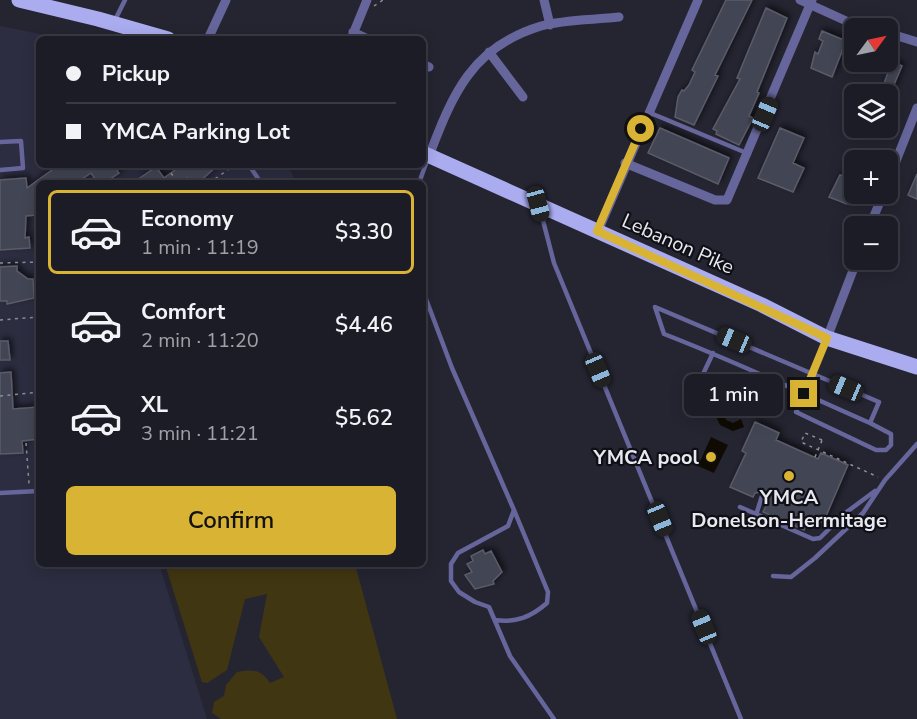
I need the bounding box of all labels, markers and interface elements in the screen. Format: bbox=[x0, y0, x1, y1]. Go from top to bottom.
north arrow bbox=[844, 18, 898, 72]
map controls bbox=[844, 18, 898, 270]
text: Pickup bbox=[102, 59, 170, 89]
button: layers bbox=[844, 84, 898, 138]
car bbox=[750, 94, 780, 134]
route start bbox=[627, 115, 654, 142]
text: YMCA Parking Lot bbox=[102, 117, 290, 147]
button: + bbox=[844, 150, 898, 204]
car bbox=[525, 184, 551, 224]
text: Economy bbox=[141, 204, 233, 234]
icon: car bbox=[69, 205, 123, 259]
street label: Lebanon Pike bbox=[618, 207, 738, 281]
button: − bbox=[844, 216, 898, 270]
text: $3.30 bbox=[335, 217, 393, 247]
text: 1 min · 11:19 bbox=[141, 234, 259, 261]
text: Comfort bbox=[141, 297, 225, 327]
icon: car bbox=[69, 298, 123, 352]
text: $4.46 bbox=[335, 310, 393, 340]
car bbox=[714, 325, 754, 355]
text: 2 min · 11:20 bbox=[141, 327, 259, 354]
car bbox=[583, 350, 613, 390]
callout: 1 min bbox=[684, 373, 783, 415]
car bbox=[826, 373, 866, 403]
route end bbox=[790, 380, 817, 407]
text: 1 min bbox=[708, 381, 759, 408]
text: XL bbox=[141, 390, 168, 420]
icon: car bbox=[69, 391, 123, 445]
text: $5.62 bbox=[335, 403, 393, 433]
text: 3 min · 11:21 bbox=[141, 420, 259, 447]
place label: YMCA pool bbox=[593, 444, 700, 471]
marker: YMCA pool bbox=[704, 450, 718, 464]
marker: YMCA Donelson-Hermitage bbox=[782, 469, 796, 483]
place label: YMCA Donelson-Hermitage bbox=[691, 484, 887, 534]
button: Confirm bbox=[66, 486, 396, 555]
car bbox=[645, 499, 675, 539]
car bbox=[689, 607, 719, 647]

